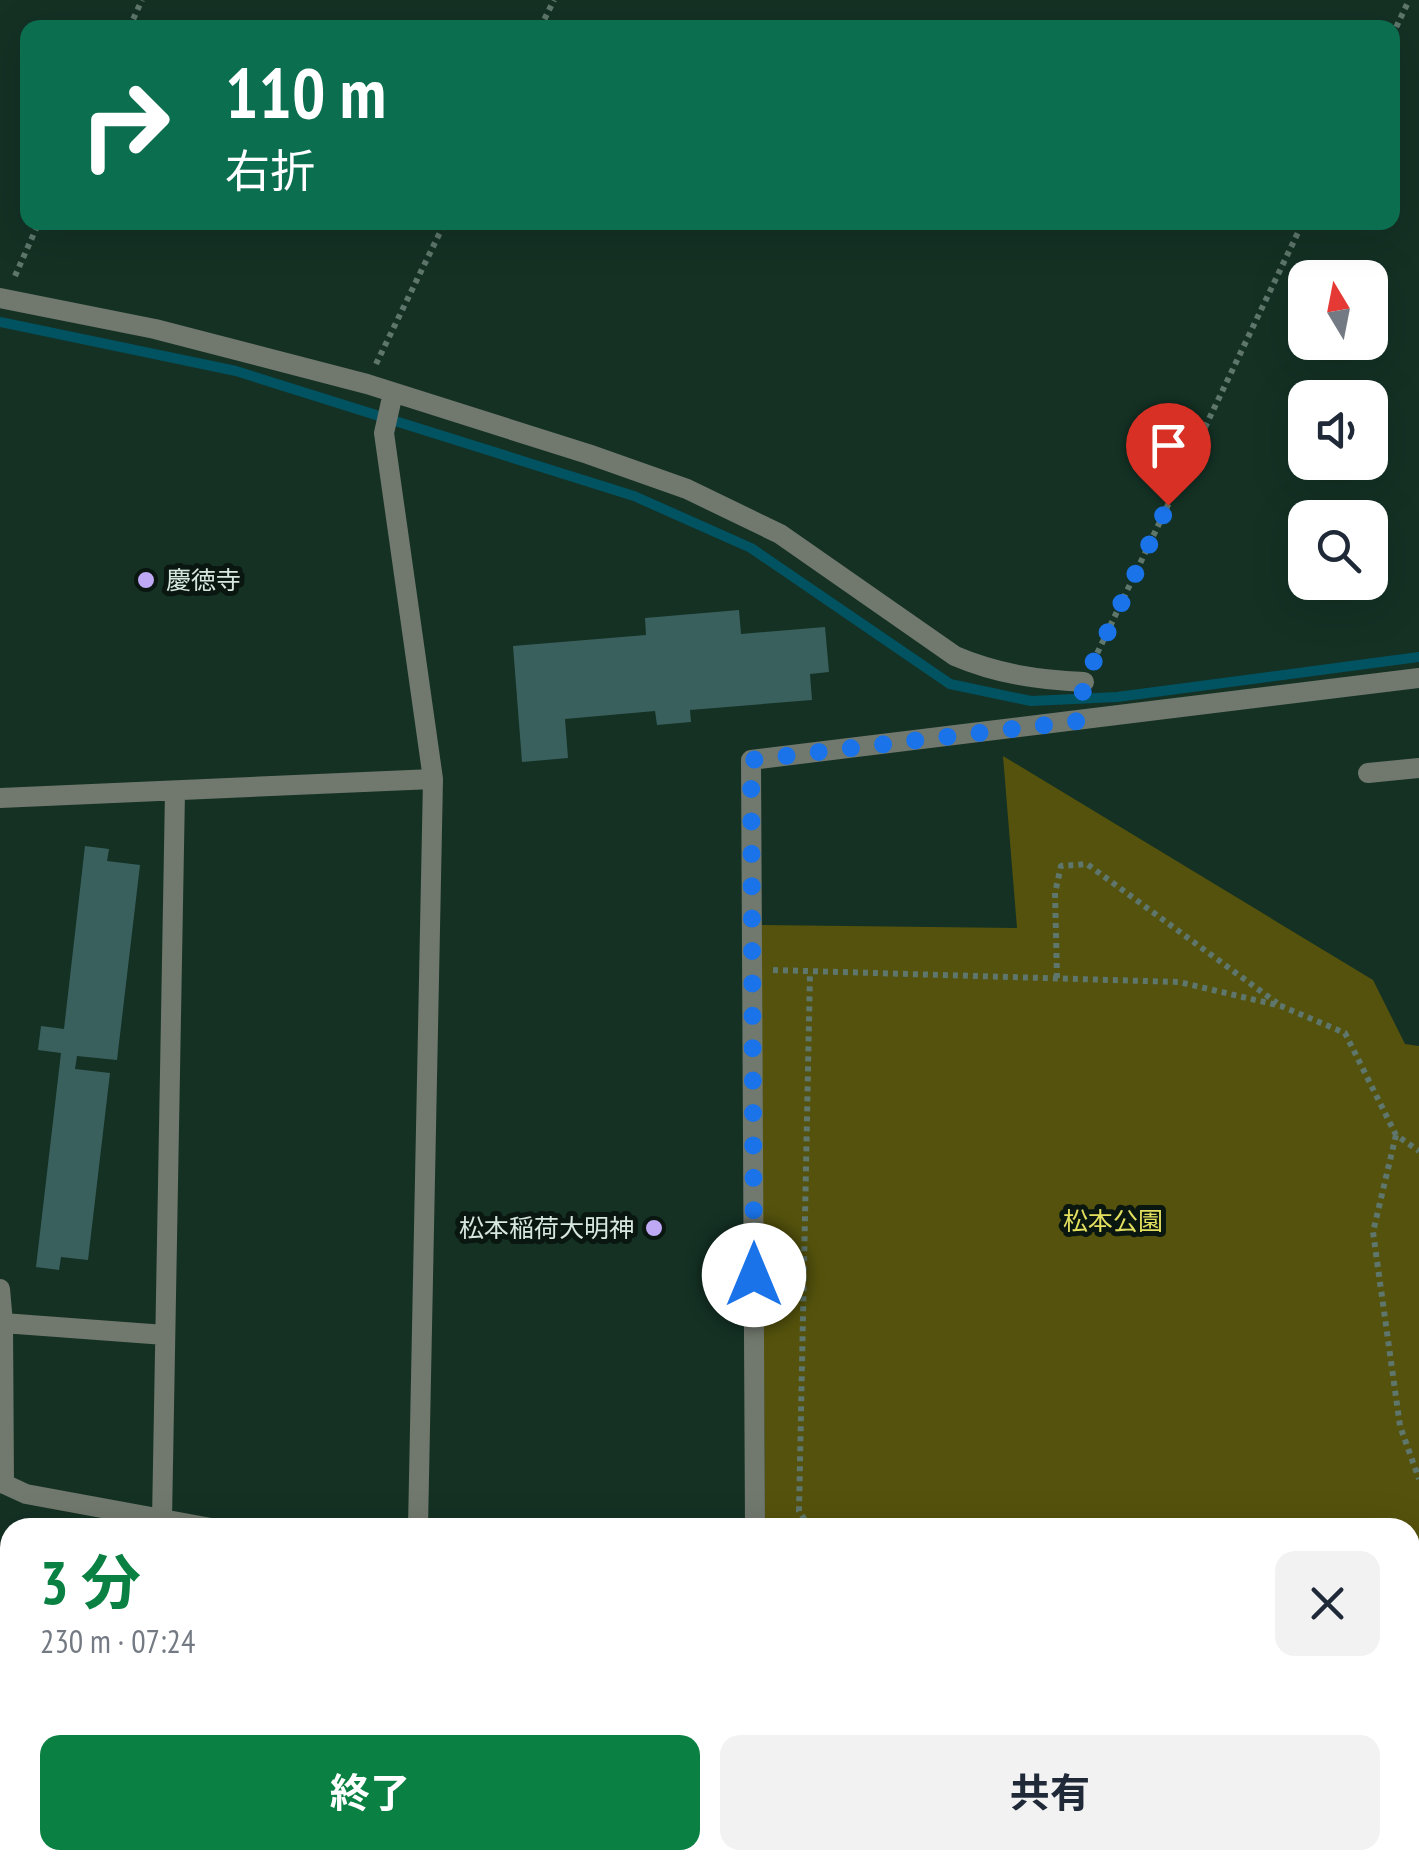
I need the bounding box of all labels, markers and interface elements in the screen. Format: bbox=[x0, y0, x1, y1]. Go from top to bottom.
text: 110 m bbox=[225, 47, 386, 137]
icon: right bbox=[60, 60, 190, 190]
text: 右折 bbox=[225, 141, 315, 199]
north arrow bbox=[1288, 260, 1388, 360]
map controls bbox=[1288, 260, 1388, 600]
button: sound bbox=[1288, 380, 1388, 480]
pin bbox=[1126, 403, 1211, 506]
icon: arrive bbox=[1141, 418, 1196, 473]
button: search bbox=[1288, 500, 1388, 600]
place label: 慶徳寺 bbox=[166, 564, 241, 596]
marker: 慶徳寺 bbox=[135, 569, 157, 591]
park label: 松本公園 bbox=[1063, 1205, 1163, 1237]
place label: 松本稲荷大明神 bbox=[459, 1212, 634, 1244]
marker: 松本稲荷大明神 bbox=[643, 1217, 665, 1239]
position arrow bbox=[702, 1223, 806, 1327]
text: 3 分 bbox=[40, 1543, 141, 1621]
button: close bbox=[1275, 1551, 1380, 1656]
text: 230 m · 07:24 bbox=[40, 1620, 195, 1662]
button: 終了 bbox=[40, 1735, 700, 1850]
button: 共有 bbox=[720, 1735, 1380, 1850]

